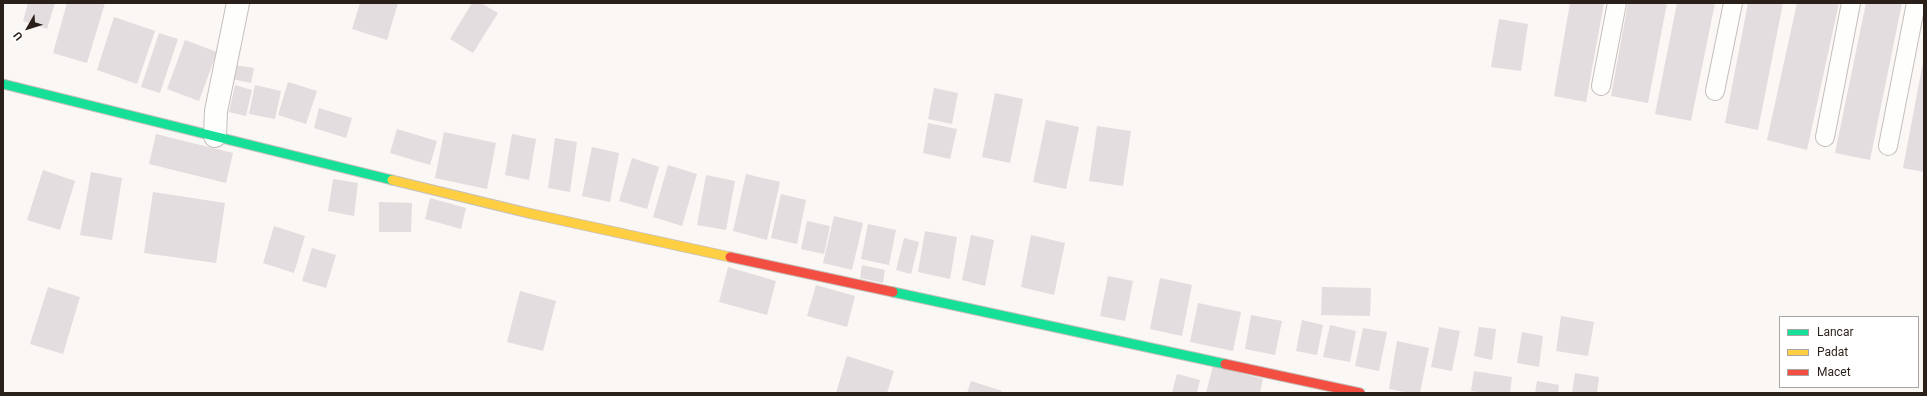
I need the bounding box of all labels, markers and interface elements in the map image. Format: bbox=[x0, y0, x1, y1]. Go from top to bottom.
north arrow bbox=[8, 8, 48, 48]
text: U bbox=[11, 29, 26, 43]
legend bbox=[1779, 316, 1919, 388]
text: Lancar bbox=[1817, 325, 1854, 339]
text: Padat bbox=[1817, 345, 1848, 359]
text: Macet bbox=[1817, 365, 1851, 379]

